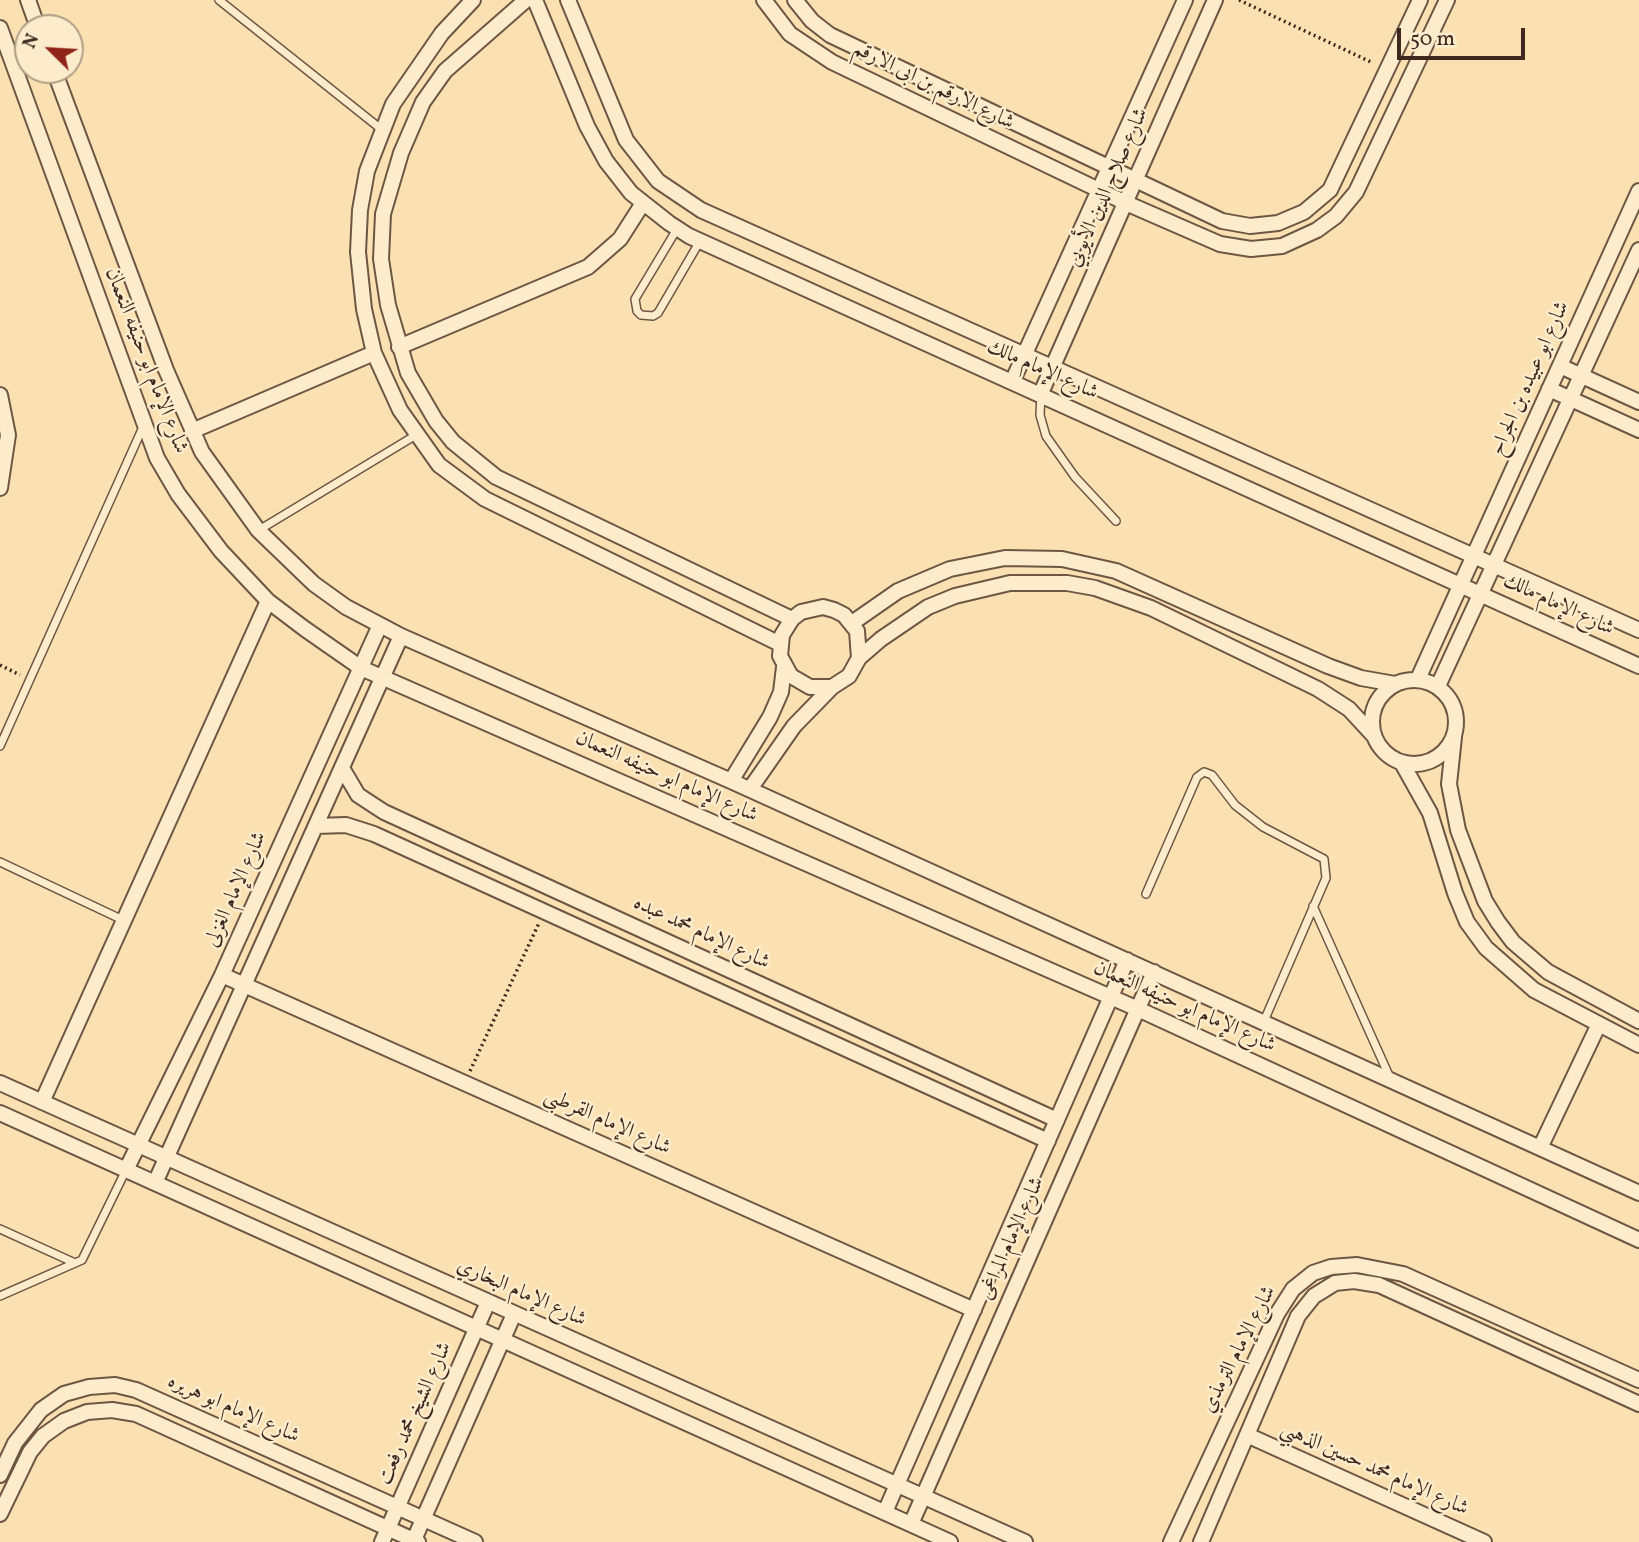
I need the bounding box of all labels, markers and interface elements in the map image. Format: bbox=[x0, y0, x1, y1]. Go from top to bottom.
north arrow bbox=[14, 14, 84, 84]
scale bar bbox=[1401, 14, 1529, 58]
text: 50 m bbox=[1410, 25, 1455, 54]
text: N bbox=[17, 30, 46, 53]
street label: شارع الارقم بن ابى الارقم bbox=[848, 37, 1018, 137]
street label: شارع صلاح الدين الأيوبي bbox=[1063, 105, 1155, 271]
street label: شارع الإمام ابو حنيفه النعمان bbox=[98, 265, 192, 457]
street label: شارع ابو عبيده بن الجراح bbox=[1486, 298, 1576, 460]
street label: شارع الإمام مالك bbox=[982, 335, 1102, 407]
street label: شارع الإمام مالك bbox=[1499, 569, 1617, 643]
street label: شارع الإمام ابو حنيفه النعمان bbox=[571, 726, 761, 830]
street label: شارع الإمام الغزلى bbox=[200, 828, 274, 952]
street label: شارع الإمام محمد عبده bbox=[629, 891, 773, 977]
street label: شارع الإمام ابو حنيفه النعمان bbox=[1089, 956, 1279, 1060]
street label: شارع الإمام القرطبى bbox=[540, 1084, 674, 1162]
street label: شارع الإمام المراغى bbox=[975, 1174, 1051, 1304]
street label: شارع الإمام البخاري bbox=[452, 1254, 590, 1334]
street label: شارع الإمام الترمذي bbox=[1197, 1282, 1283, 1418]
street label: شارع الشيخ محمد رفعت bbox=[373, 1339, 459, 1489]
street label: شارع الإمام ابو هريره bbox=[163, 1370, 303, 1450]
street label: شارع الإمام محمد حسين الذهبي bbox=[1276, 1417, 1472, 1523]

